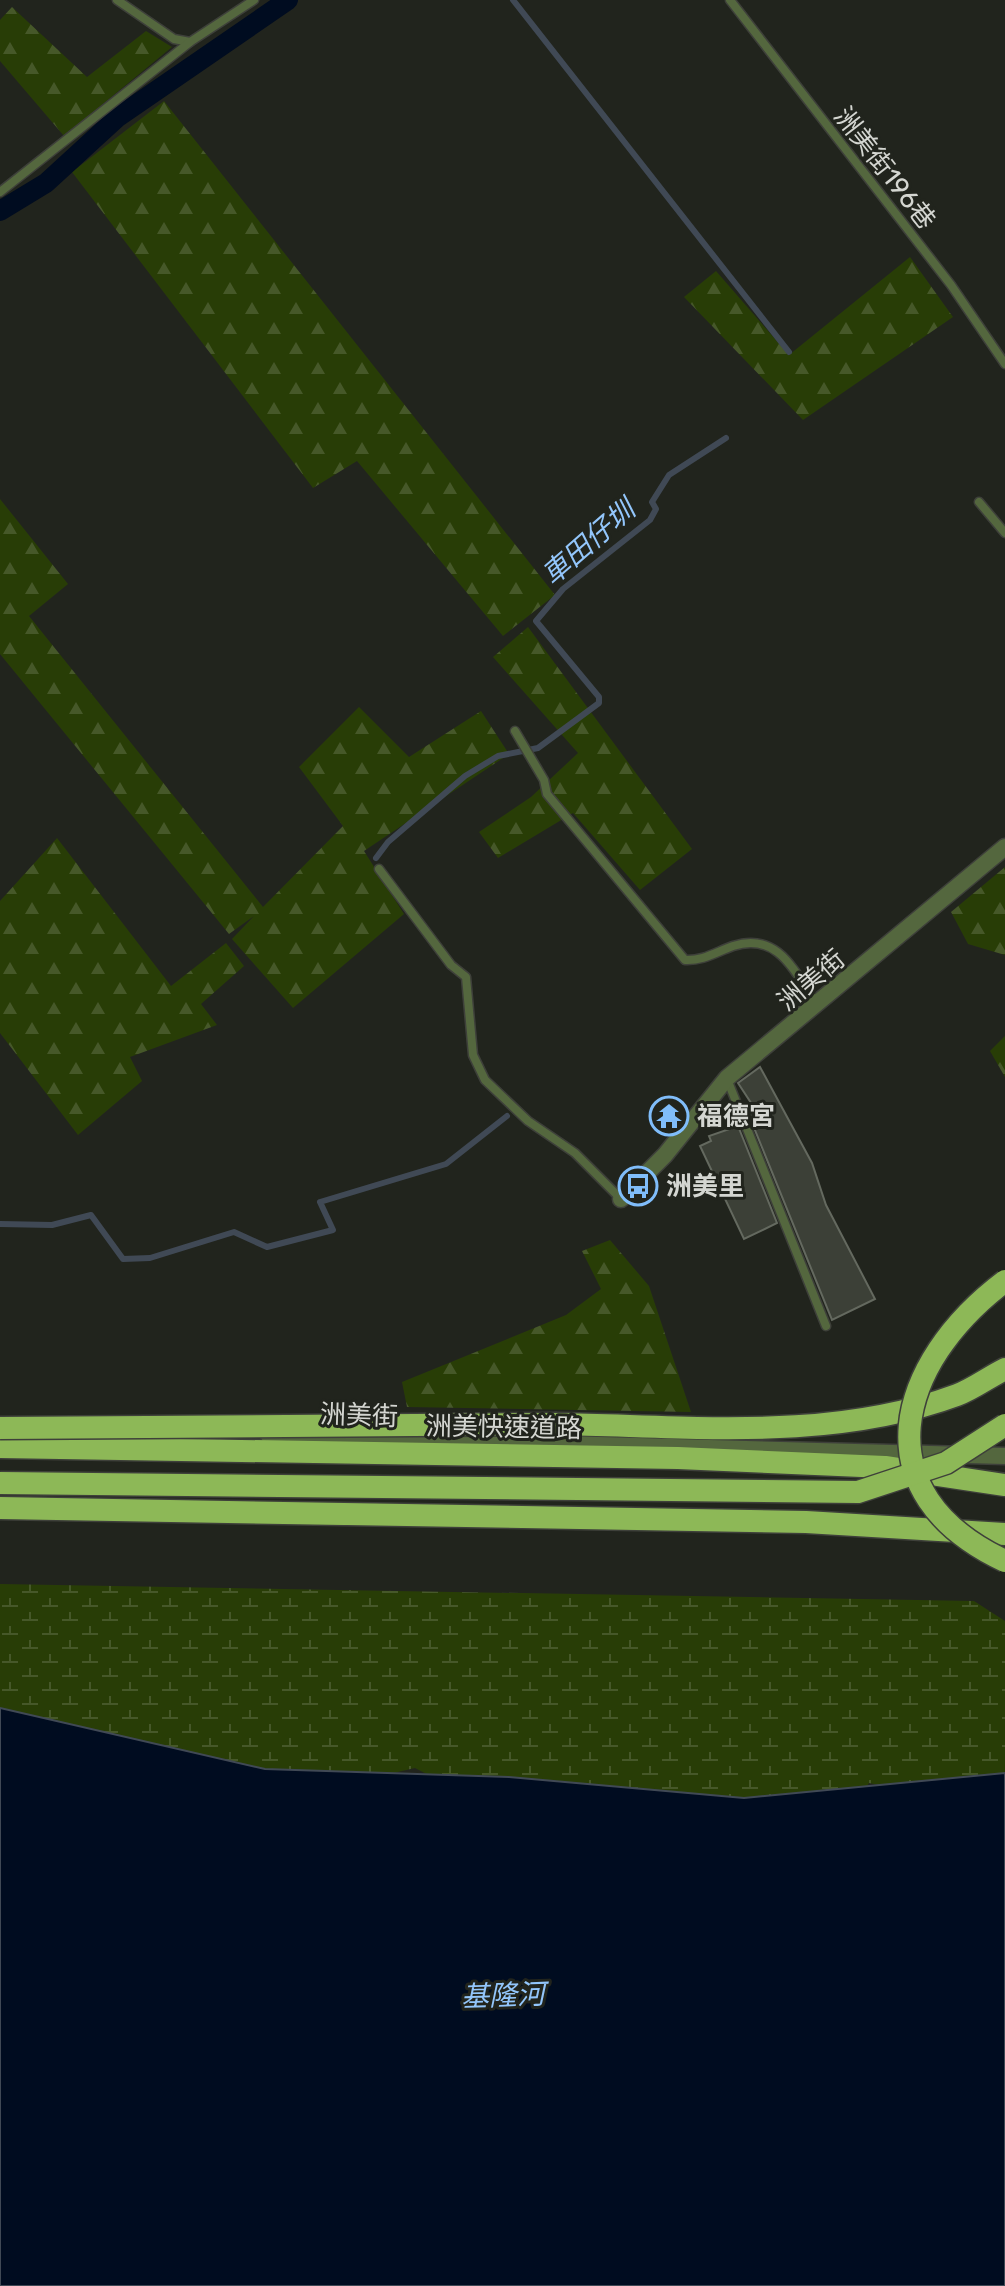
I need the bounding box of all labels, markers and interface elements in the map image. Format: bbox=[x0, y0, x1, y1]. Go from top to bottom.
street label: 洲美街196巷 bbox=[827, 101, 942, 235]
water label: 車田仔圳 bbox=[535, 491, 644, 592]
street label: 洲美街 bbox=[771, 943, 851, 1017]
temple icon: 福德宮 bbox=[648, 1095, 690, 1137]
place label: 福德宮 bbox=[697, 1101, 775, 1132]
bus stop icon: 洲美里 bbox=[617, 1165, 659, 1207]
place label: 洲美里 bbox=[666, 1171, 744, 1202]
street label: 洲美街 bbox=[319, 1399, 399, 1432]
street label: 洲美快速道路 bbox=[426, 1411, 582, 1444]
water label: 基隆河 bbox=[460, 1977, 551, 2013]

